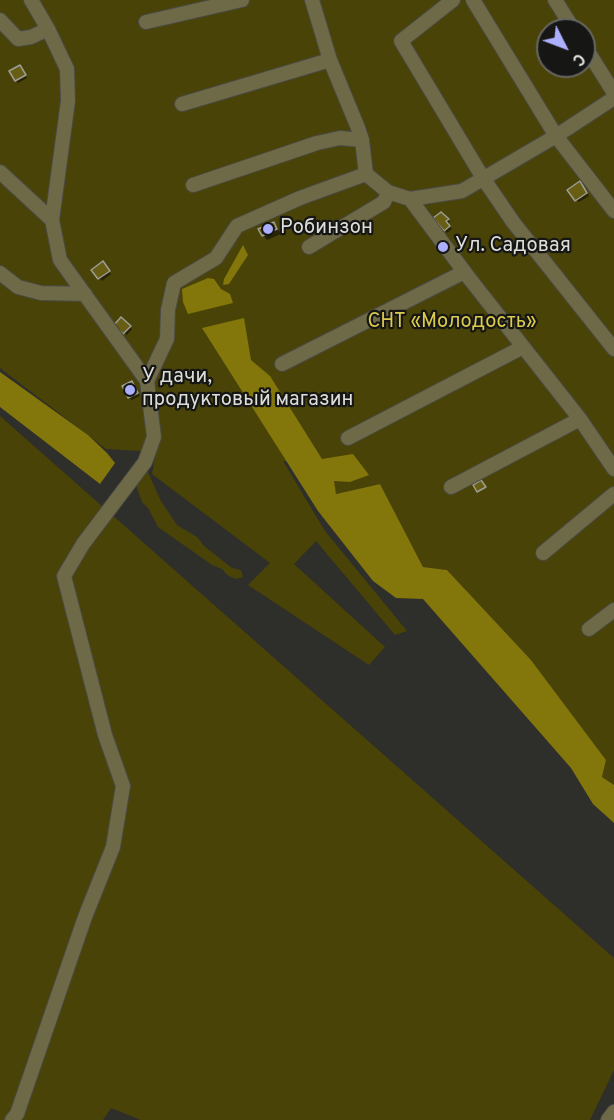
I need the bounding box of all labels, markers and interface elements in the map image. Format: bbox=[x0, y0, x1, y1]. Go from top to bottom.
north arrow bbox=[536, 18, 596, 78]
text: С bbox=[567, 48, 589, 69]
place label: Робинзон bbox=[280, 217, 373, 241]
marker: Робинзон bbox=[261, 222, 275, 236]
place label: Ул. Садовая bbox=[455, 235, 571, 259]
marker: Ул. Садовая bbox=[436, 240, 450, 254]
park label: СНТ «Молодость» bbox=[367, 311, 537, 335]
place label: У дачи, продуктовый магазин bbox=[142, 366, 353, 413]
marker: У дачи, продуктовый магазин bbox=[123, 383, 137, 397]

